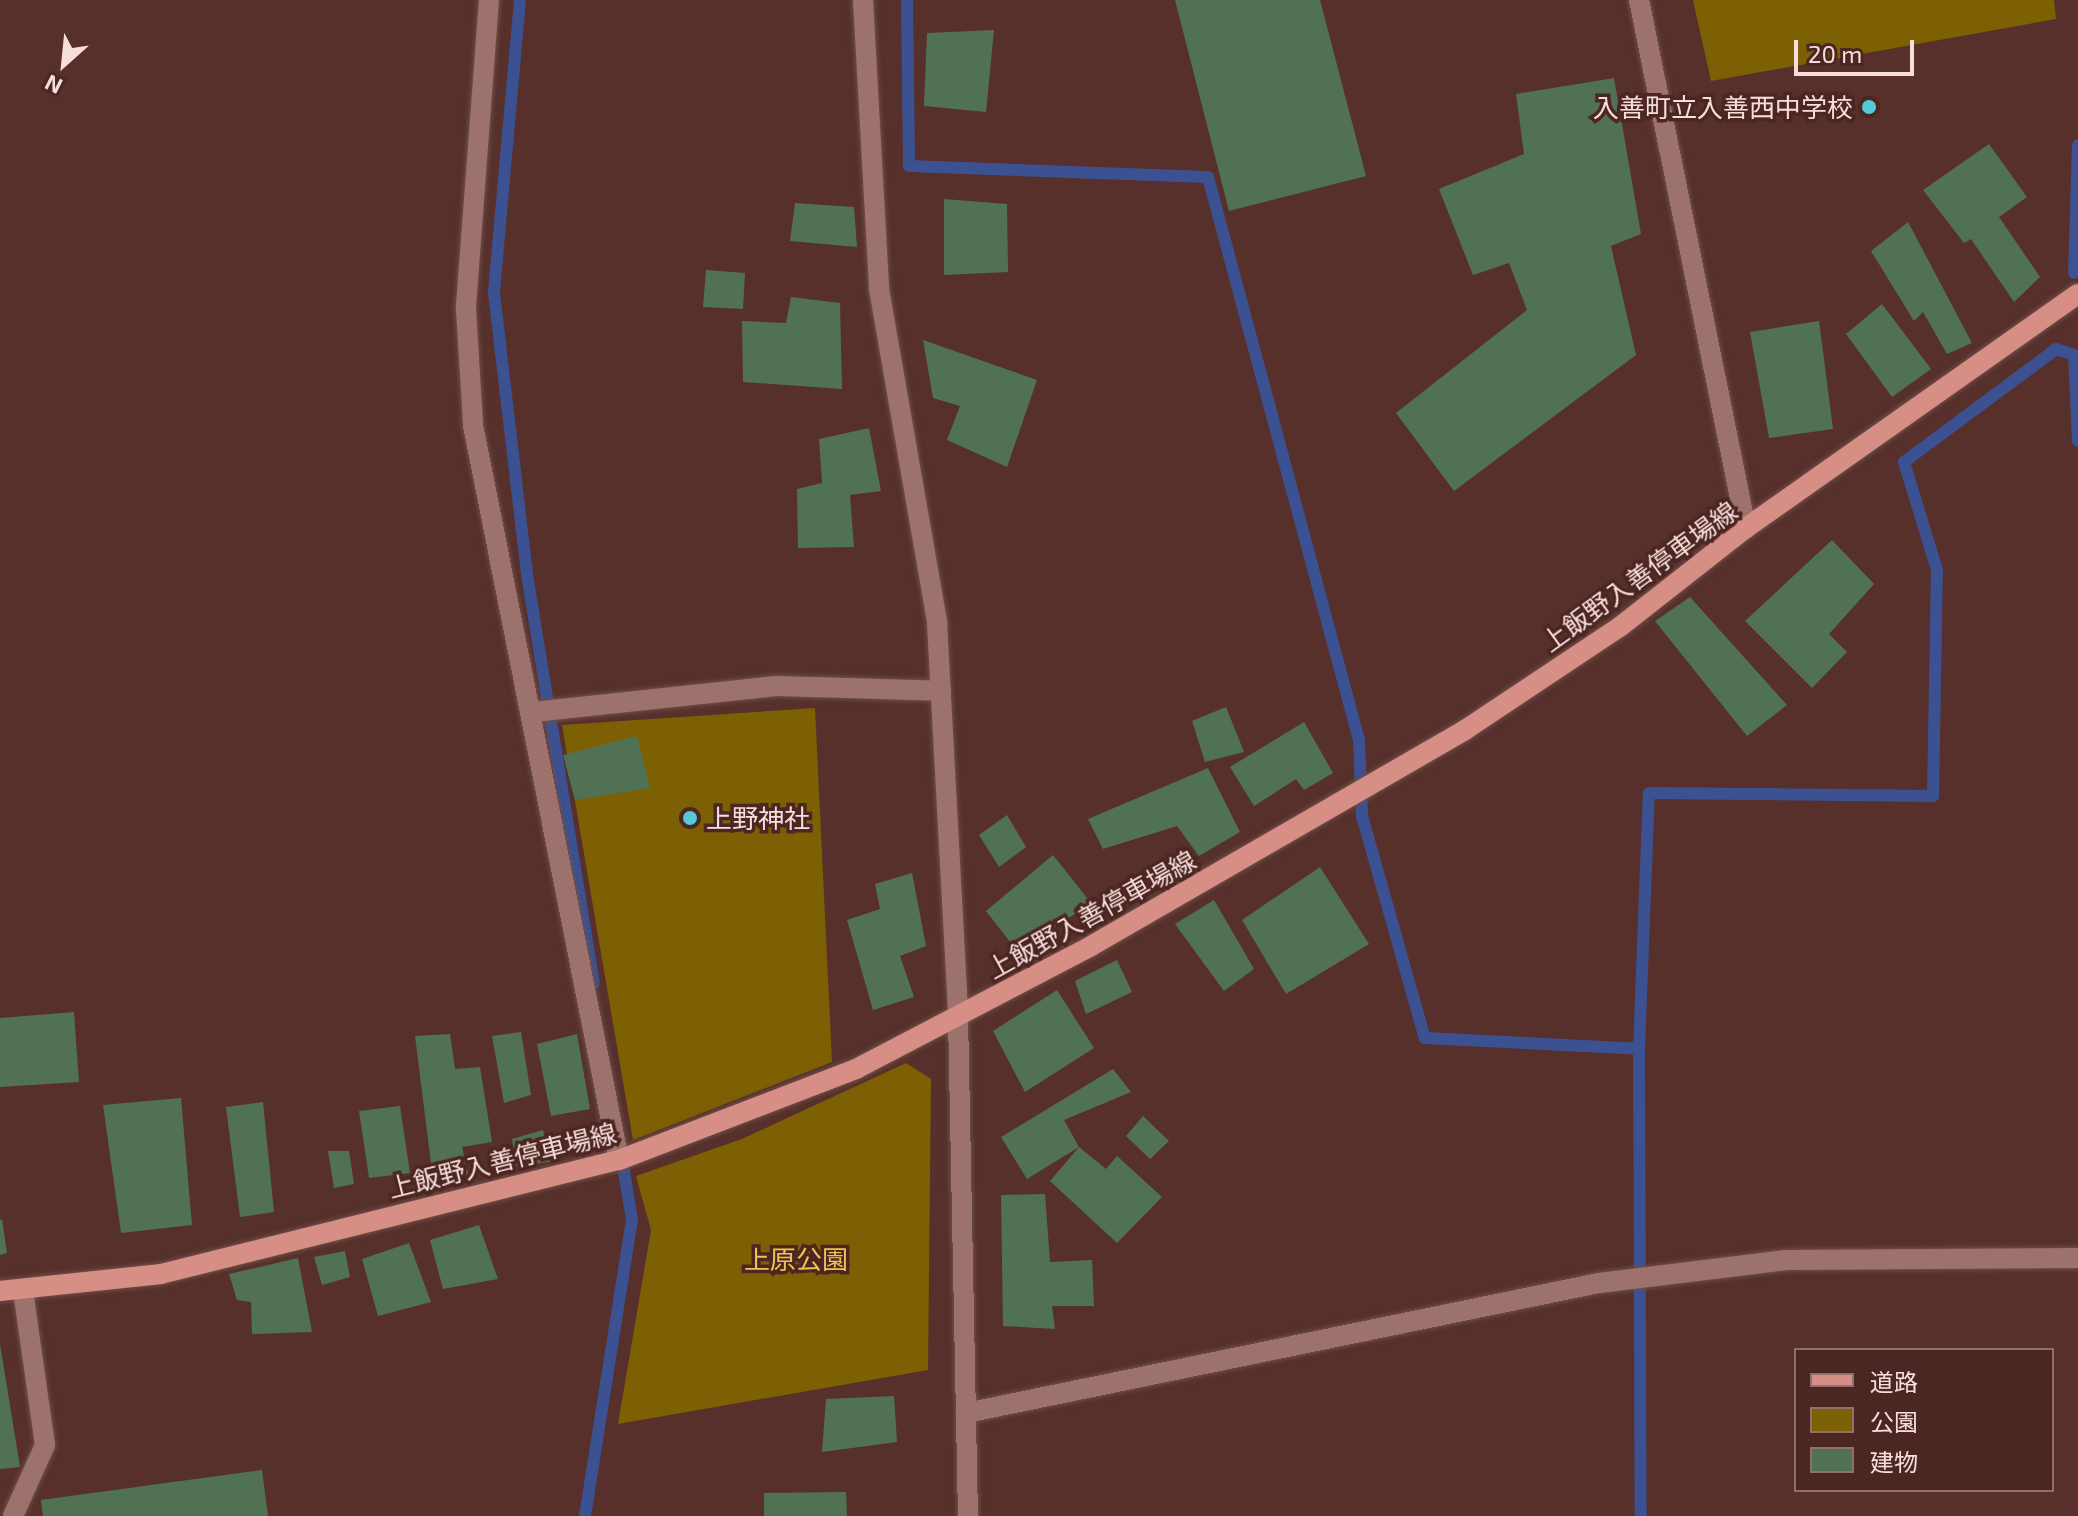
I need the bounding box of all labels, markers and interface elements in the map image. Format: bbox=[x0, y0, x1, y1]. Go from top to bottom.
north arrow bbox=[24, 24, 104, 104]
scale bar bbox=[1798, 24, 1918, 74]
text: 20 m bbox=[1808, 39, 1862, 68]
text: N bbox=[40, 70, 66, 101]
place label: 入善町立入善西中学校 bbox=[1593, 91, 1853, 123]
marker: 入善町立入善西中学校 bbox=[1860, 98, 1878, 116]
street label: 上飯野入善停車場線 bbox=[1535, 495, 1743, 657]
place label: 上野神社 bbox=[706, 802, 810, 834]
marker: 上野神社 bbox=[681, 809, 699, 827]
street label: 上飯野入善停車場線 bbox=[981, 844, 1201, 984]
street label: 上飯野入善停車場線 bbox=[385, 1117, 619, 1203]
park label: 上原公園 bbox=[744, 1243, 848, 1275]
legend bbox=[1794, 1348, 2054, 1492]
text: 道路 bbox=[1870, 1367, 1918, 1396]
text: 公園 bbox=[1870, 1407, 1918, 1436]
text: 建物 bbox=[1870, 1447, 1918, 1476]

